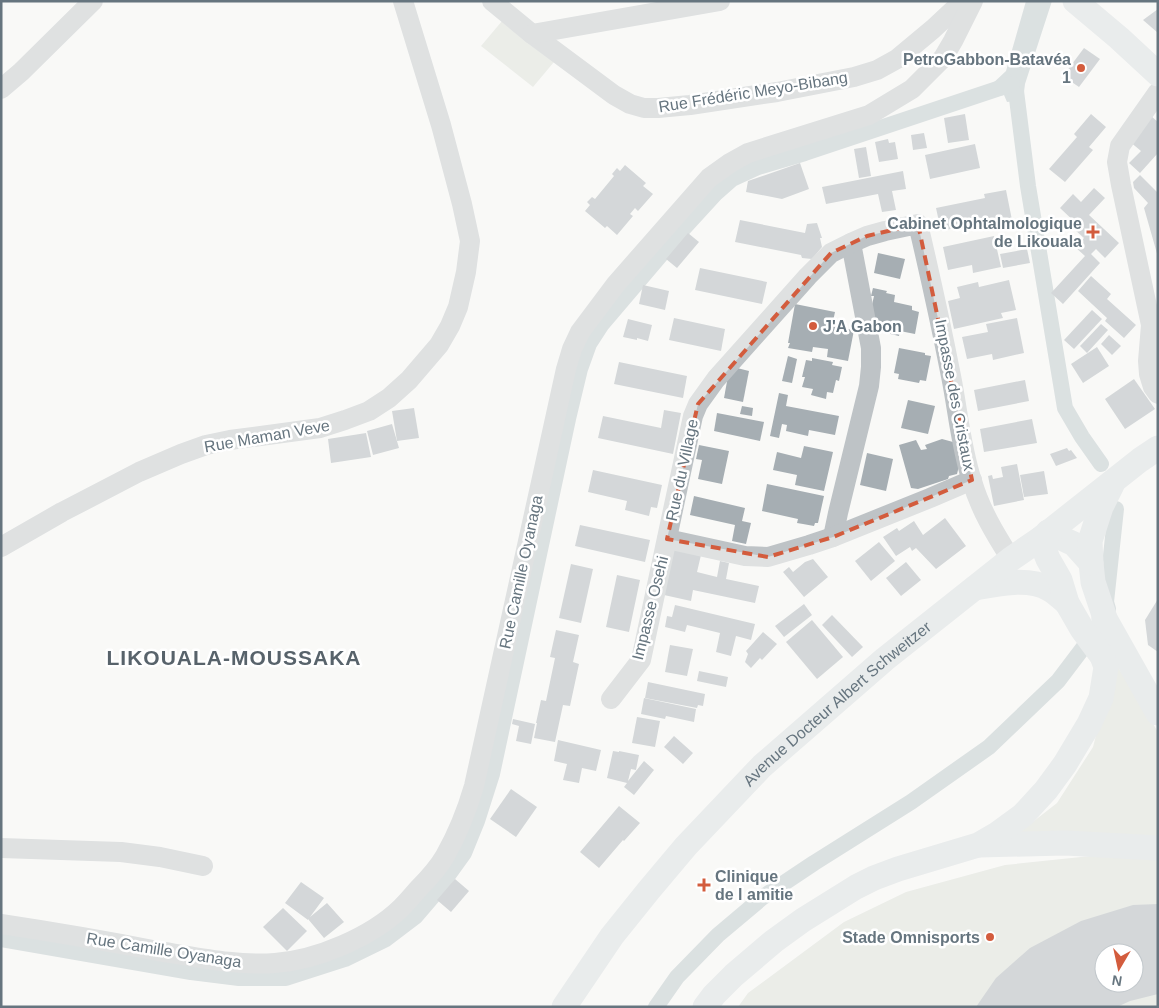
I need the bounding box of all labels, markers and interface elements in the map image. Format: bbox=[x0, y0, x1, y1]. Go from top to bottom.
place label: PetroGabbon-Batavéa 1 bbox=[903, 51, 1071, 86]
marker: PetroGabbon-Batavéa 1 bbox=[1075, 62, 1087, 74]
street label: Rue Frédéric Meyo-Bibang bbox=[657, 69, 849, 115]
place label: Cabinet Ophtalmologique de Likouala bbox=[887, 215, 1082, 250]
marker: Cabinet Ophtalmologique de Likouala bbox=[1086, 225, 1100, 239]
place label: J'A Gabon bbox=[823, 318, 902, 335]
street label: Impasse des Cristaux bbox=[932, 318, 978, 472]
marker: J'A Gabon bbox=[807, 320, 819, 332]
street label: Rue Maman Veve bbox=[203, 417, 331, 455]
street label: Rue du Village bbox=[663, 417, 701, 523]
street label: Rue Camille Oyanaga bbox=[496, 494, 546, 650]
street label: Impasse Osehi bbox=[629, 554, 671, 662]
street label: Avenue Docteur Albert Schweitzer bbox=[739, 617, 934, 789]
district label: LIKOUALA-MOUSSAKA bbox=[107, 646, 361, 669]
place label: Clinique de l amitie bbox=[715, 868, 793, 903]
marker: Clinique de l amitie bbox=[697, 878, 711, 892]
street label: Rue Camille Oyanaga bbox=[85, 929, 243, 971]
place label: Stade Omnisports bbox=[842, 929, 980, 946]
marker: Stade Omnisports bbox=[984, 931, 996, 943]
north arrow bbox=[1094, 943, 1144, 993]
text: N bbox=[1111, 972, 1123, 990]

